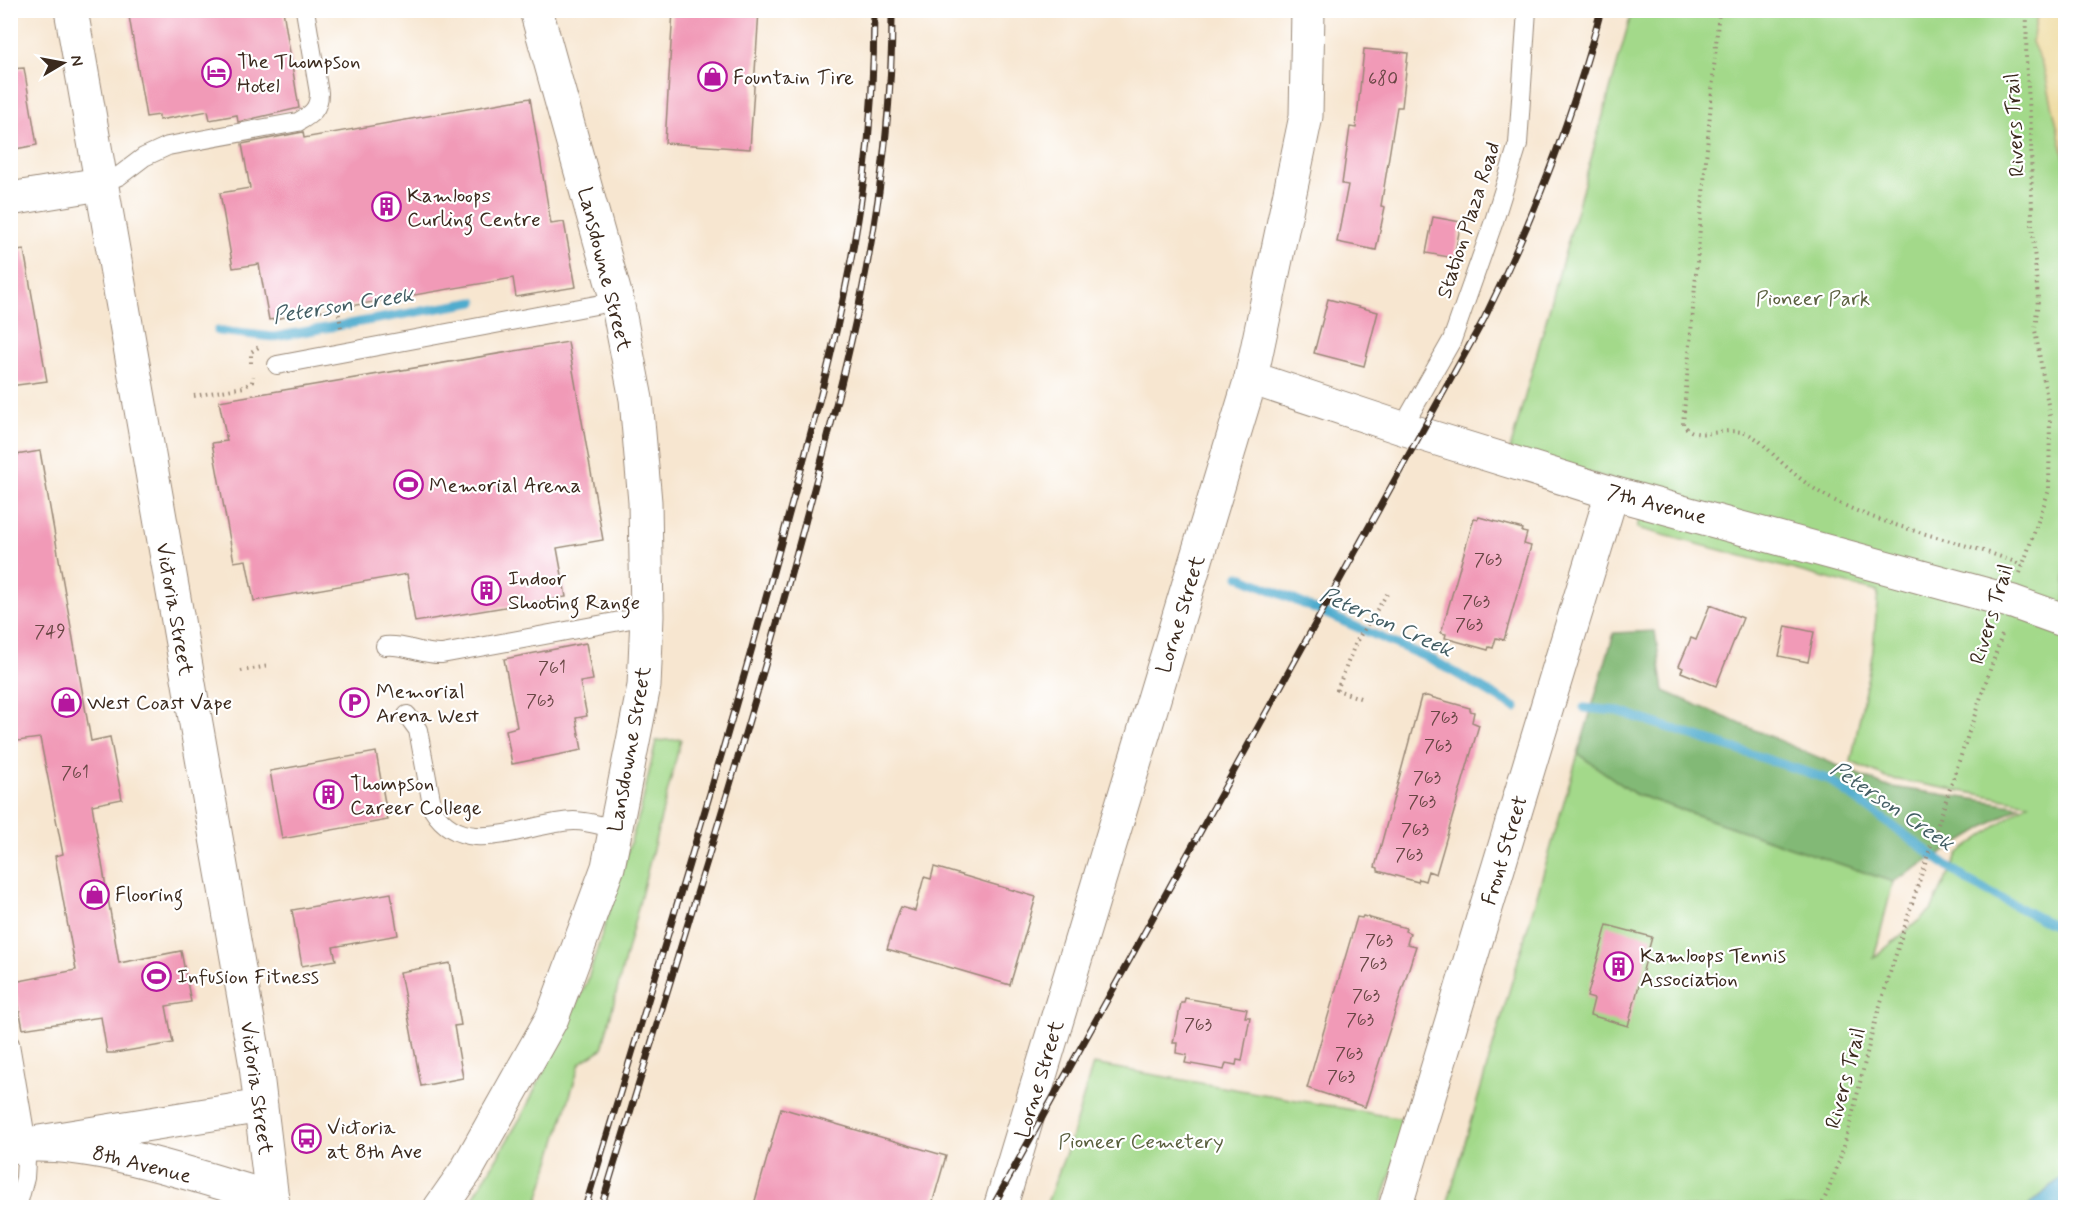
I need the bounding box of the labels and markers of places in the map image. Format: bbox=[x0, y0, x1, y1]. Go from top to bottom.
place label: The Thompson Hotel bbox=[237, 48, 361, 100]
hotel icon: The Thompson Hotel bbox=[200, 57, 232, 89]
shop icon: Fountain Tire bbox=[696, 61, 728, 93]
place label: Fountain Tire bbox=[733, 64, 854, 92]
place label: Kamloops Curling Centre bbox=[407, 182, 541, 236]
building icon: Kamloops Curling Centre bbox=[370, 191, 402, 223]
sports icon: Memorial Arena bbox=[392, 469, 424, 501]
place label: Memorial Arena bbox=[429, 472, 581, 500]
place label: Indoor Shooting Range bbox=[508, 565, 640, 619]
building icon: Indoor Shooting Range bbox=[471, 574, 503, 606]
place label: Memorial Arena West bbox=[376, 678, 480, 730]
shop icon: West Coast Vape bbox=[50, 686, 82, 718]
parking icon: Memorial Arena West bbox=[339, 687, 371, 719]
place label: West Coast Vape bbox=[87, 689, 232, 717]
place label: Thompson Career College bbox=[350, 770, 482, 822]
building icon: Thompson Career College bbox=[313, 779, 345, 811]
shop icon: Flooring bbox=[78, 878, 110, 910]
place label: Flooring bbox=[115, 881, 183, 911]
place label: Kamloops Tennis Association bbox=[1640, 942, 1786, 994]
building icon: Kamloops Tennis Association bbox=[1603, 951, 1635, 983]
sports icon: Infusion Fitness bbox=[140, 960, 172, 992]
place label: Infusion Fitness bbox=[177, 963, 319, 991]
place label: Victoria at 8th Ave bbox=[327, 1114, 422, 1166]
bus stop icon: Victoria at 8th Ave bbox=[290, 1123, 322, 1155]

